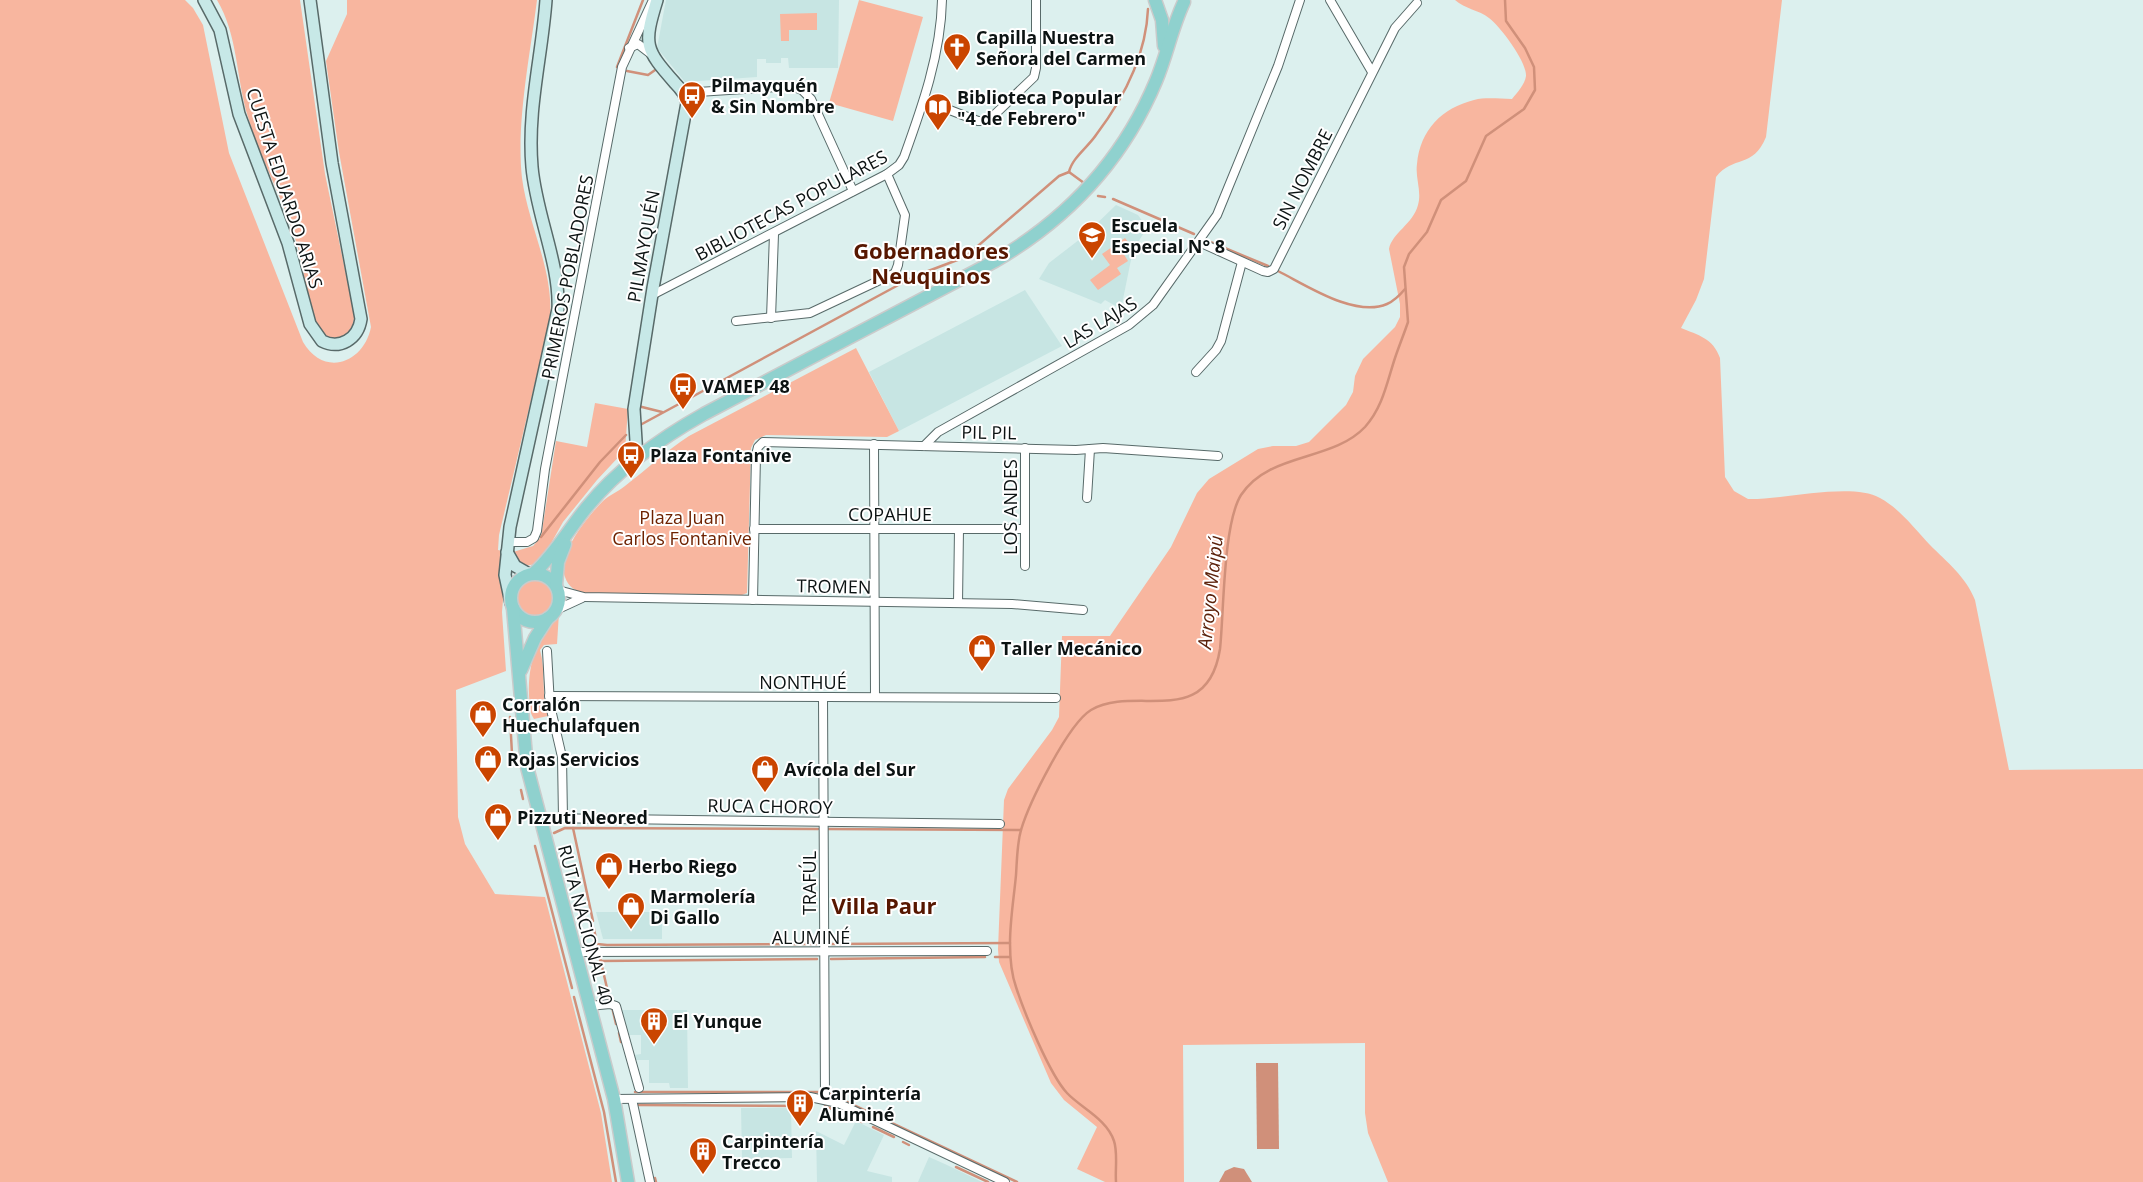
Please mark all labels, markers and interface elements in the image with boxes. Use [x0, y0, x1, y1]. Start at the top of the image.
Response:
place label: Capilla Nuestra Señora del Carmen [976, 25, 1146, 70]
church icon: Capilla Nuestra Señora del Carmen [942, 32, 972, 71]
place label: Pilmayquén & Sin Nombre [711, 73, 835, 118]
bus stop icon: Pilmayquén & Sin Nombre [677, 80, 707, 119]
street label: CUESTA EDUARDO ARIAS [241, 85, 329, 291]
place label: Biblioteca Popular "4 de Febrero" [957, 85, 1122, 130]
library icon: Biblioteca Popular "4 de Febrero" [923, 92, 953, 131]
street label: SIN NOMBRE [1266, 125, 1338, 233]
street label: BIBLIOTECAS POPULARES [691, 144, 891, 266]
street label: PRIMEROS POBLADORES [535, 172, 599, 381]
street label: PILMAYQUÉN [621, 188, 665, 304]
place label: Escuela Especial N° 8 [1111, 213, 1225, 258]
school or university icon: Escuela Especial N° 8 [1077, 220, 1107, 259]
district label: Gobernadores Neuquinos [853, 235, 1009, 290]
street label: LAS LAJAS [1059, 290, 1142, 353]
bus stop icon: VAMEP 48 [668, 371, 698, 410]
place label: VAMEP 48 [702, 374, 790, 398]
street label: PIL PIL [961, 420, 1017, 444]
bus stop icon: Plaza Fontanive [616, 440, 646, 479]
place label: Plaza Fontanive [650, 443, 792, 467]
street label: LOS ANDES [998, 459, 1022, 555]
street label: COPAHUE [848, 502, 932, 526]
park label: Plaza Juan Carlos Fontanive [612, 505, 752, 550]
water label: Arroyo Maipú [1191, 534, 1229, 652]
street label: TROMEN [796, 573, 872, 599]
shop icon: Taller Mecánico [967, 633, 997, 672]
place label: Taller Mecánico [1001, 636, 1142, 660]
street label: NONTHUÉ [759, 670, 847, 694]
place label: Corralón Huechulafquen [502, 692, 640, 737]
shop icon: Corralón Huechulafquen [468, 699, 498, 738]
shop icon: Rojas Servicios [473, 744, 503, 783]
place label: Rojas Servicios [507, 747, 639, 771]
shop icon: Avícola del Sur [750, 754, 780, 793]
place label: Avícola del Sur [784, 757, 916, 781]
street label: RUCA CHOROY [707, 793, 834, 819]
shop icon: Pizzuti Neored [483, 802, 513, 841]
place label: Pizzuti Neored [517, 805, 648, 829]
street label: RUTA NACIONAL 40 [553, 842, 619, 1008]
shop icon: Herbo Riego [594, 851, 624, 890]
street label: TRAFÚL [797, 851, 821, 915]
place label: Herbo Riego [628, 854, 737, 878]
place label: Marmolería Di Gallo [650, 884, 756, 929]
district label: Villa Paur [832, 890, 937, 920]
shop icon: Marmolería Di Gallo [616, 891, 646, 930]
street label: ALUMINÉ [772, 925, 850, 949]
building icon: El Yunque [639, 1006, 669, 1045]
place label: El Yunque [673, 1009, 762, 1033]
place label: Carpintería Aluminé [819, 1081, 921, 1126]
building icon: Carpintería Aluminé [785, 1088, 815, 1127]
place label: Carpintería Trecco [722, 1129, 824, 1174]
building icon: Carpintería Trecco [688, 1136, 718, 1175]

